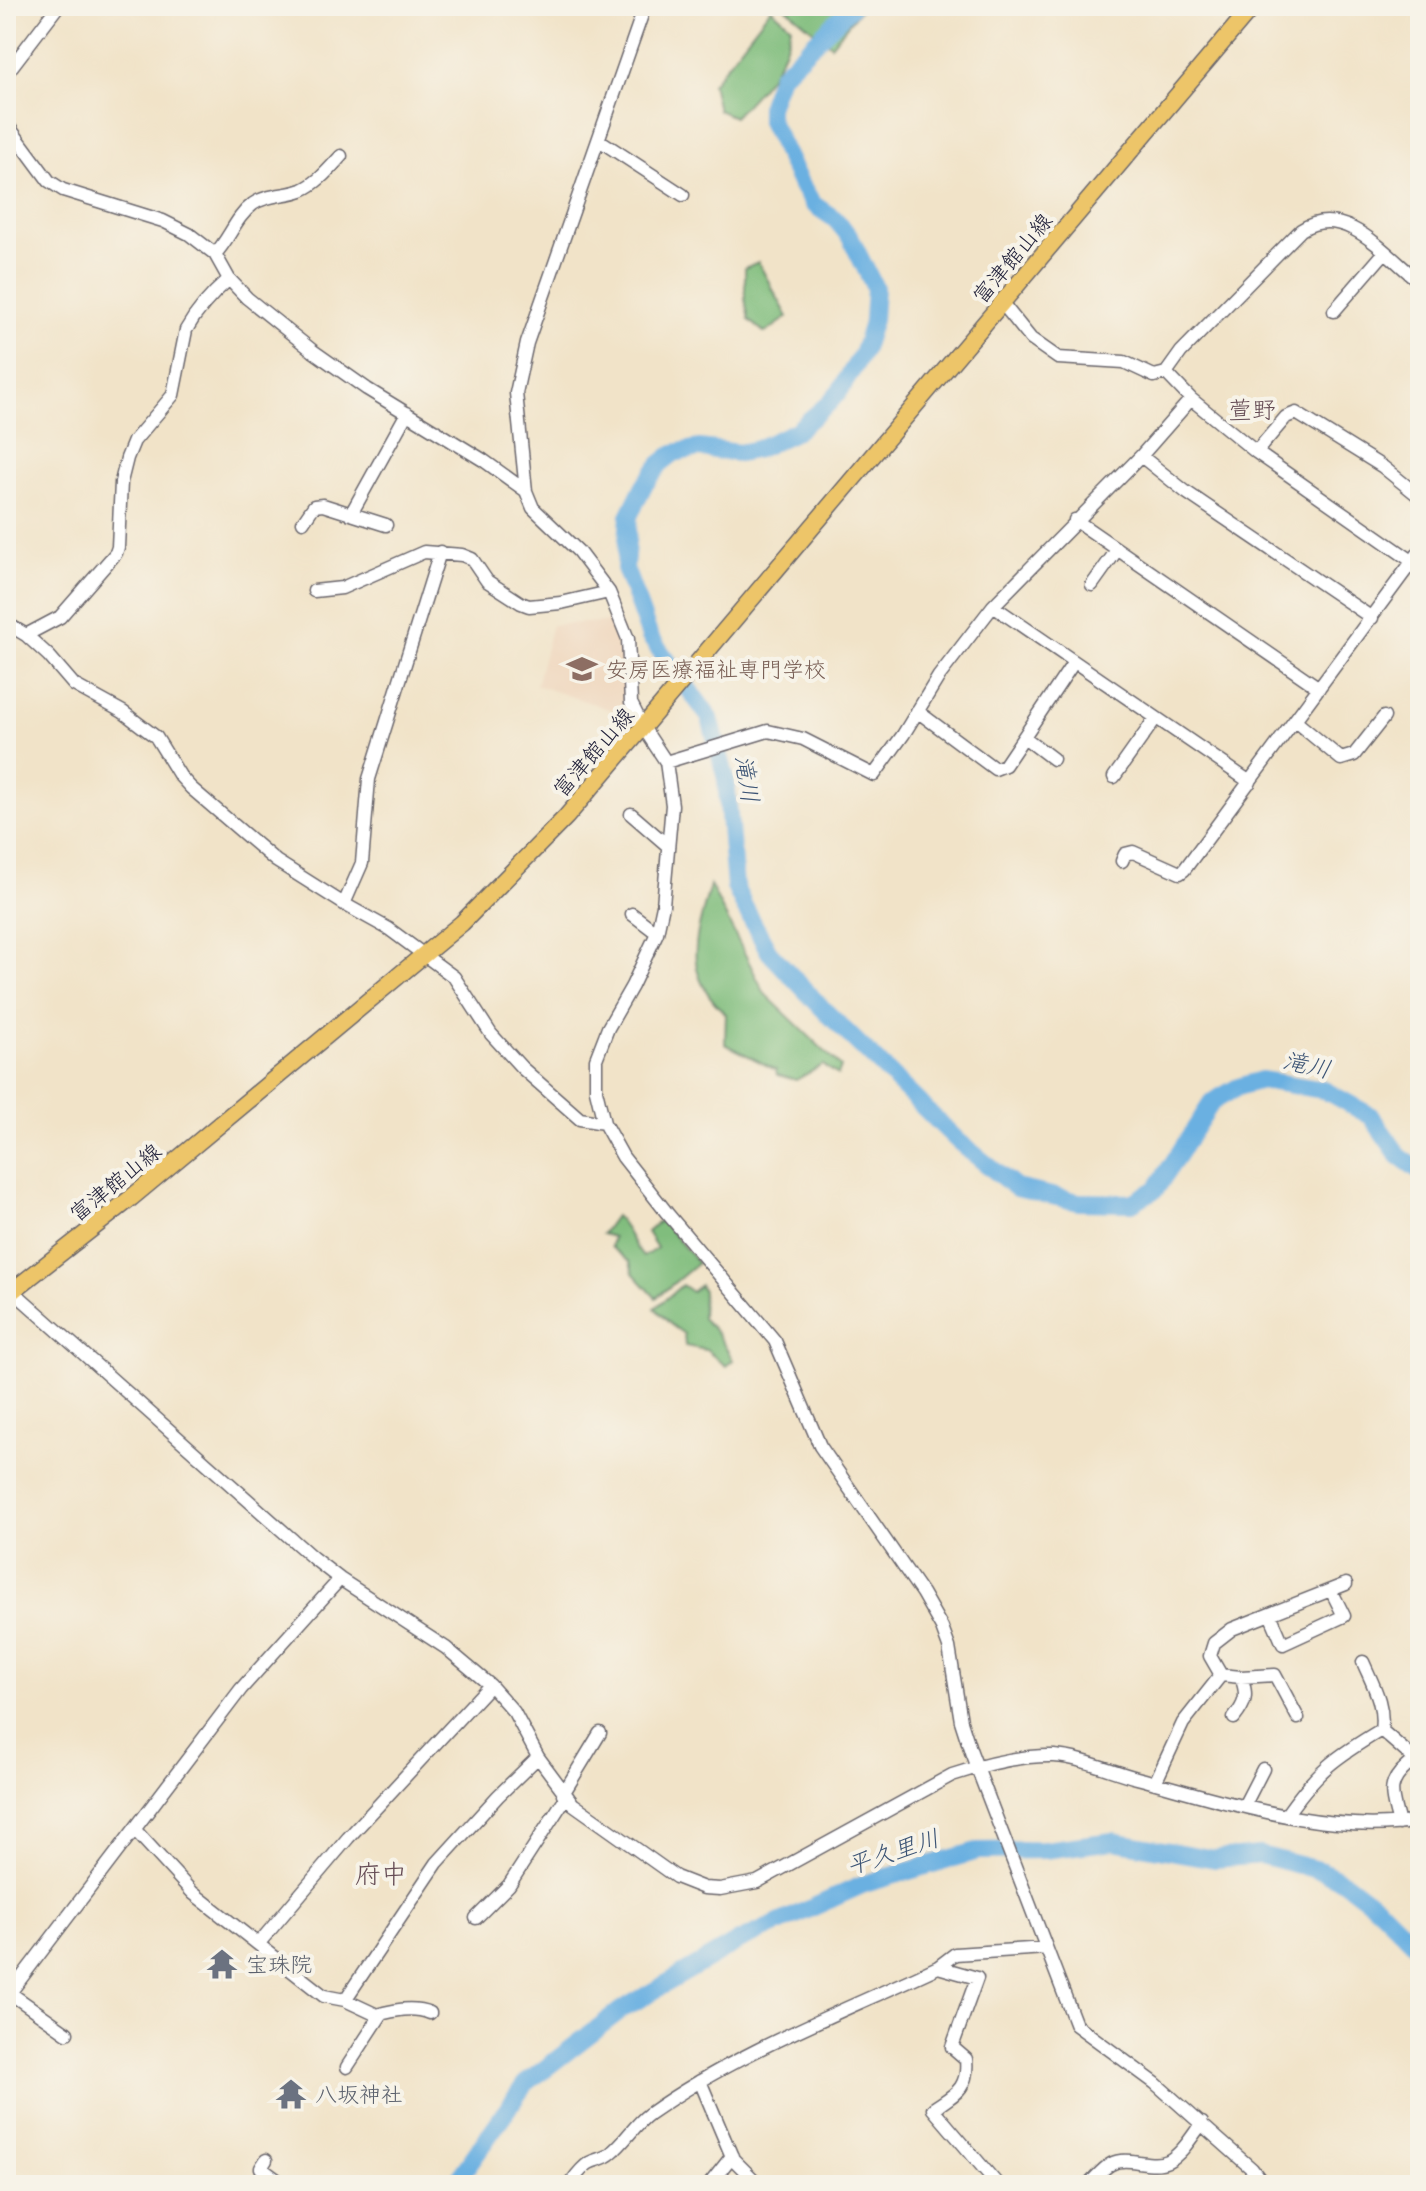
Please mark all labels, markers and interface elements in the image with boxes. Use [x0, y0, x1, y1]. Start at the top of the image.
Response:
street label: 富津館山線 [965, 206, 1063, 313]
district label: 萱野 [1228, 392, 1276, 431]
school or university icon: 安房医療福祉専門学校 [565, 652, 599, 686]
place label: 安房医療福祉専門学校 [606, 654, 826, 689]
street label: 富津館山線 [546, 701, 644, 807]
water label: 滝川 [723, 752, 769, 806]
water label: 滝川 [1279, 1042, 1334, 1091]
street label: 富津館山線 [63, 1136, 170, 1232]
water label: 平久里川 [842, 1820, 945, 1887]
district label: 府中 [355, 1855, 407, 1897]
temple icon: 宝珠院 [205, 1947, 239, 1981]
place label: 宝珠院 [246, 1949, 312, 1984]
temple icon: 八坂神社 [274, 2077, 308, 2111]
place label: 八坂神社 [315, 2079, 403, 2114]

